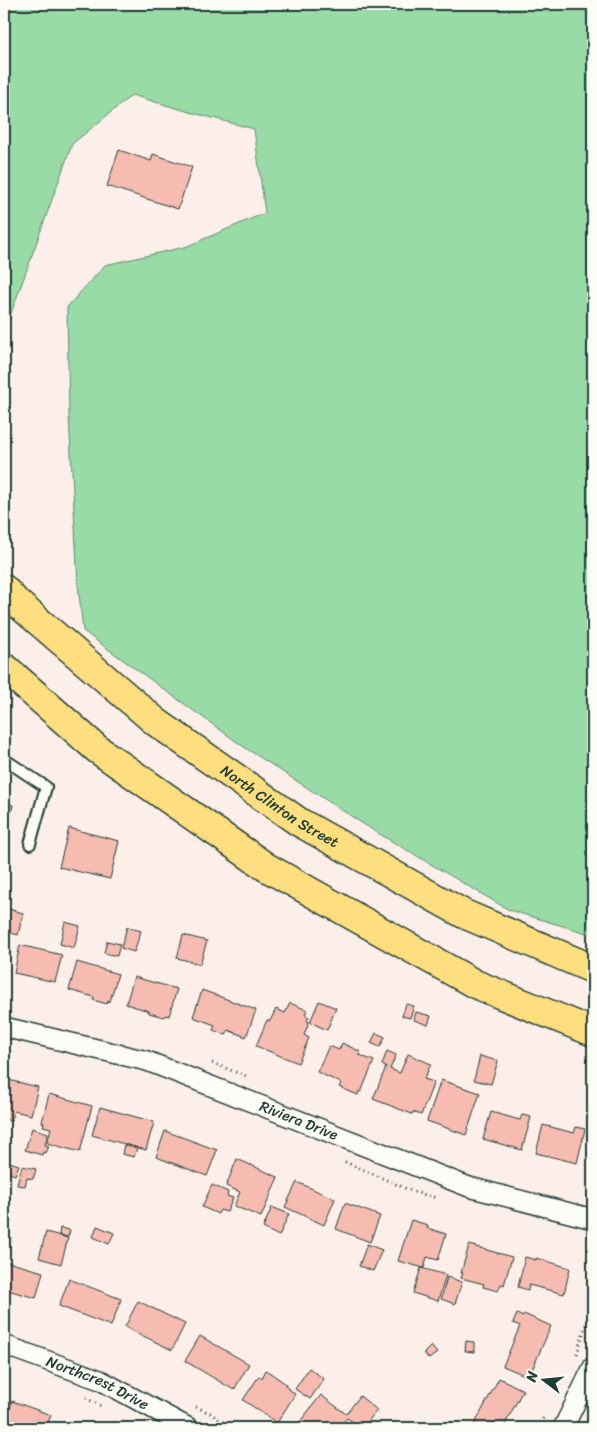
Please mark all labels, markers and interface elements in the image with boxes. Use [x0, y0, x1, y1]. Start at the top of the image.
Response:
street label: North Clinton Street [215, 758, 344, 855]
street label: Riviera Drive [256, 1093, 342, 1148]
street label: Northcrest Drive [42, 1348, 154, 1417]
north arrow [520, 1354, 570, 1404]
text: N [518, 1368, 545, 1386]

